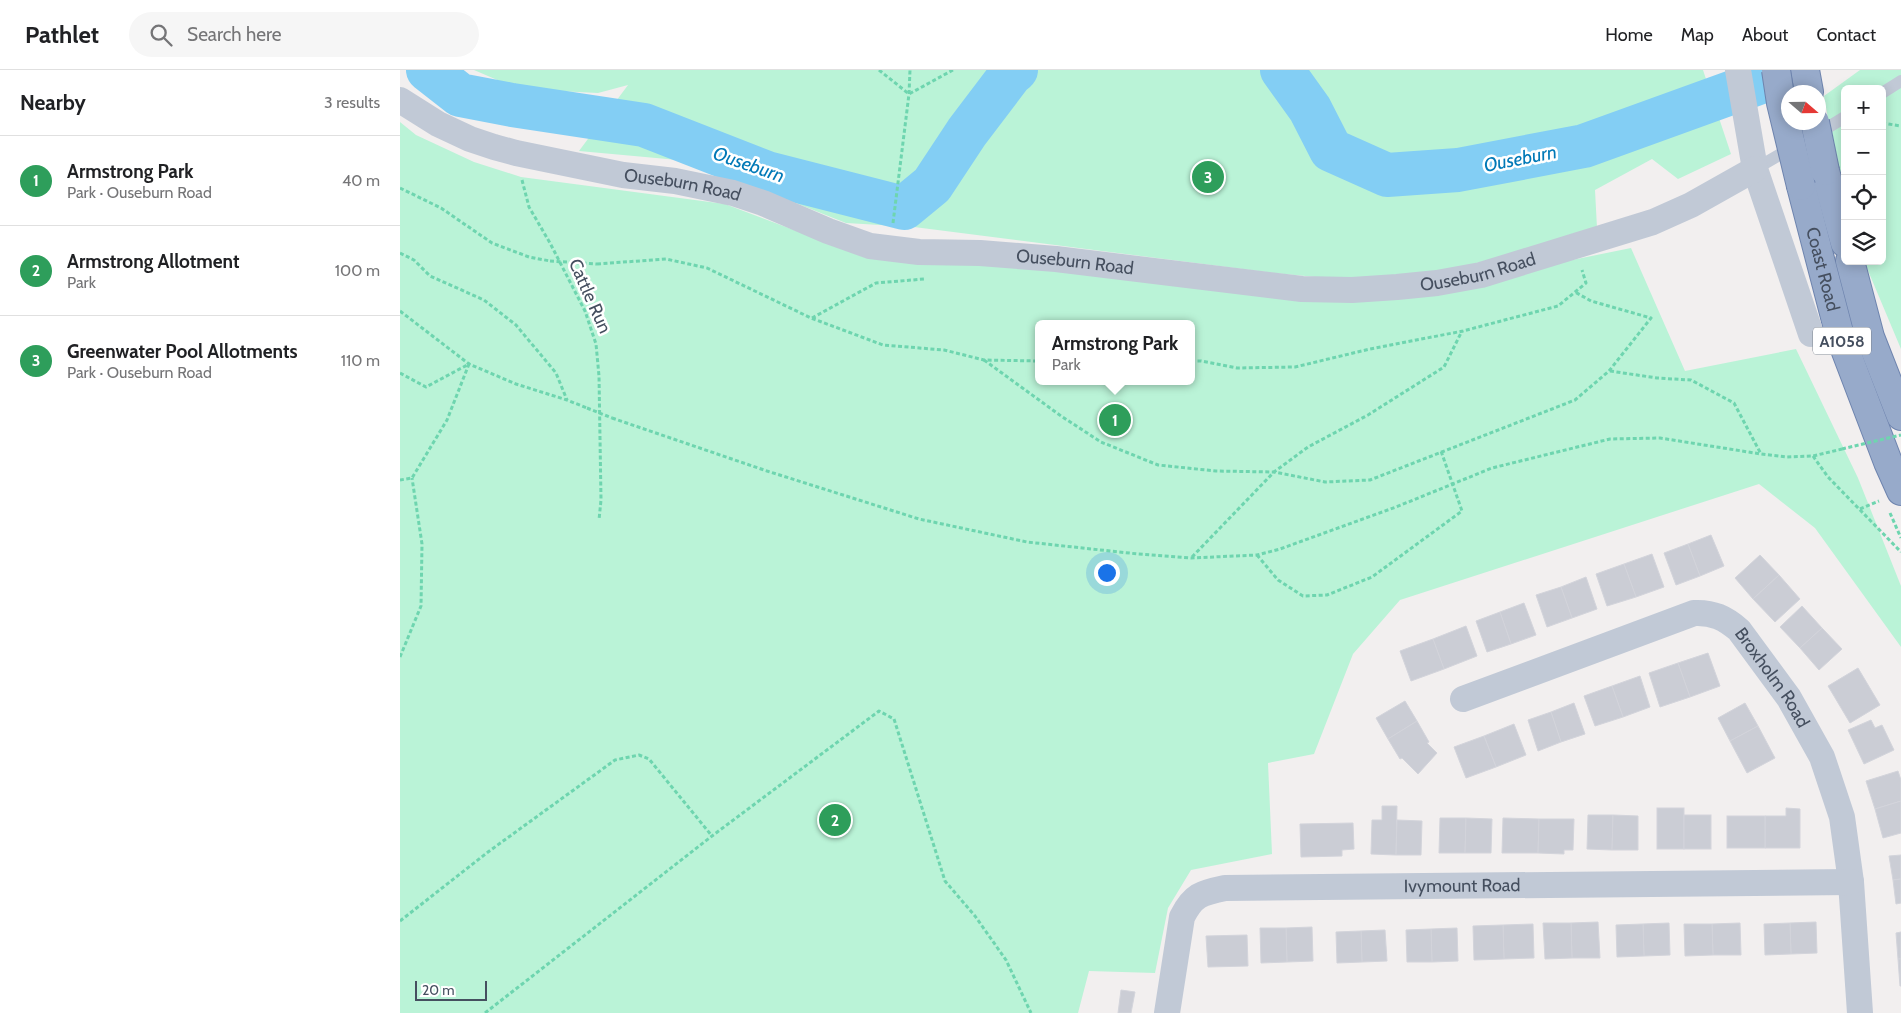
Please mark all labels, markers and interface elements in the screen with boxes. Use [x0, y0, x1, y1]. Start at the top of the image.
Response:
search box [129, 12, 479, 57]
text: Pathlet [25, 20, 99, 49]
icon: search [147, 21, 175, 49]
text: Search here [187, 23, 281, 46]
text: Home [1605, 24, 1653, 46]
text: Map [1681, 24, 1714, 46]
text: About [1742, 24, 1788, 46]
text: Contact [1816, 24, 1876, 46]
north arrow [1781, 85, 1826, 130]
map controls [1841, 85, 1886, 265]
button: + [1841, 85, 1886, 130]
text: Nearby [20, 90, 86, 115]
text: 3 results [324, 93, 380, 112]
button: − [1841, 130, 1886, 175]
water label: Ouseburn [1482, 140, 1558, 177]
water label: Ouseburn [710, 142, 787, 187]
pin: 3 [1192, 158, 1224, 196]
text: Armstrong Park [67, 160, 193, 183]
street label: Ouseburn Road [623, 164, 744, 206]
text: 1 [33, 171, 39, 190]
text: 40 m [342, 171, 380, 190]
button: locate [1841, 175, 1886, 220]
text: Park · Ouseburn Road [67, 183, 212, 202]
button: layers [1841, 220, 1886, 265]
street label: Coast Road [1801, 225, 1844, 314]
street label: Ouseburn Road [1015, 245, 1135, 279]
street label: Ouseburn Road [1419, 248, 1538, 296]
text: Armstrong Allotment [67, 250, 240, 273]
street label: Cattle Run [564, 255, 616, 337]
text: 2 [32, 261, 40, 280]
text: 100 m [335, 261, 380, 280]
text: Park [67, 273, 96, 292]
popup [1035, 320, 1195, 385]
road number: A1058 [1813, 328, 1871, 354]
text: Armstrong Park [1052, 332, 1178, 355]
text: Greenwater Pool Allotments [67, 340, 297, 363]
text: 3 [32, 351, 40, 370]
text: 110 m [341, 351, 380, 370]
text: Park [1052, 355, 1081, 374]
text: Park · Ouseburn Road [67, 363, 212, 382]
pin: 1 [1099, 401, 1131, 439]
your location [1094, 560, 1120, 586]
street label: Broxholm Road [1730, 623, 1814, 731]
pin: 2 [819, 801, 851, 839]
street label: Ivymount Road [1404, 874, 1521, 897]
scale bar [415, 978, 488, 1001]
text: 20 m [422, 981, 455, 999]

